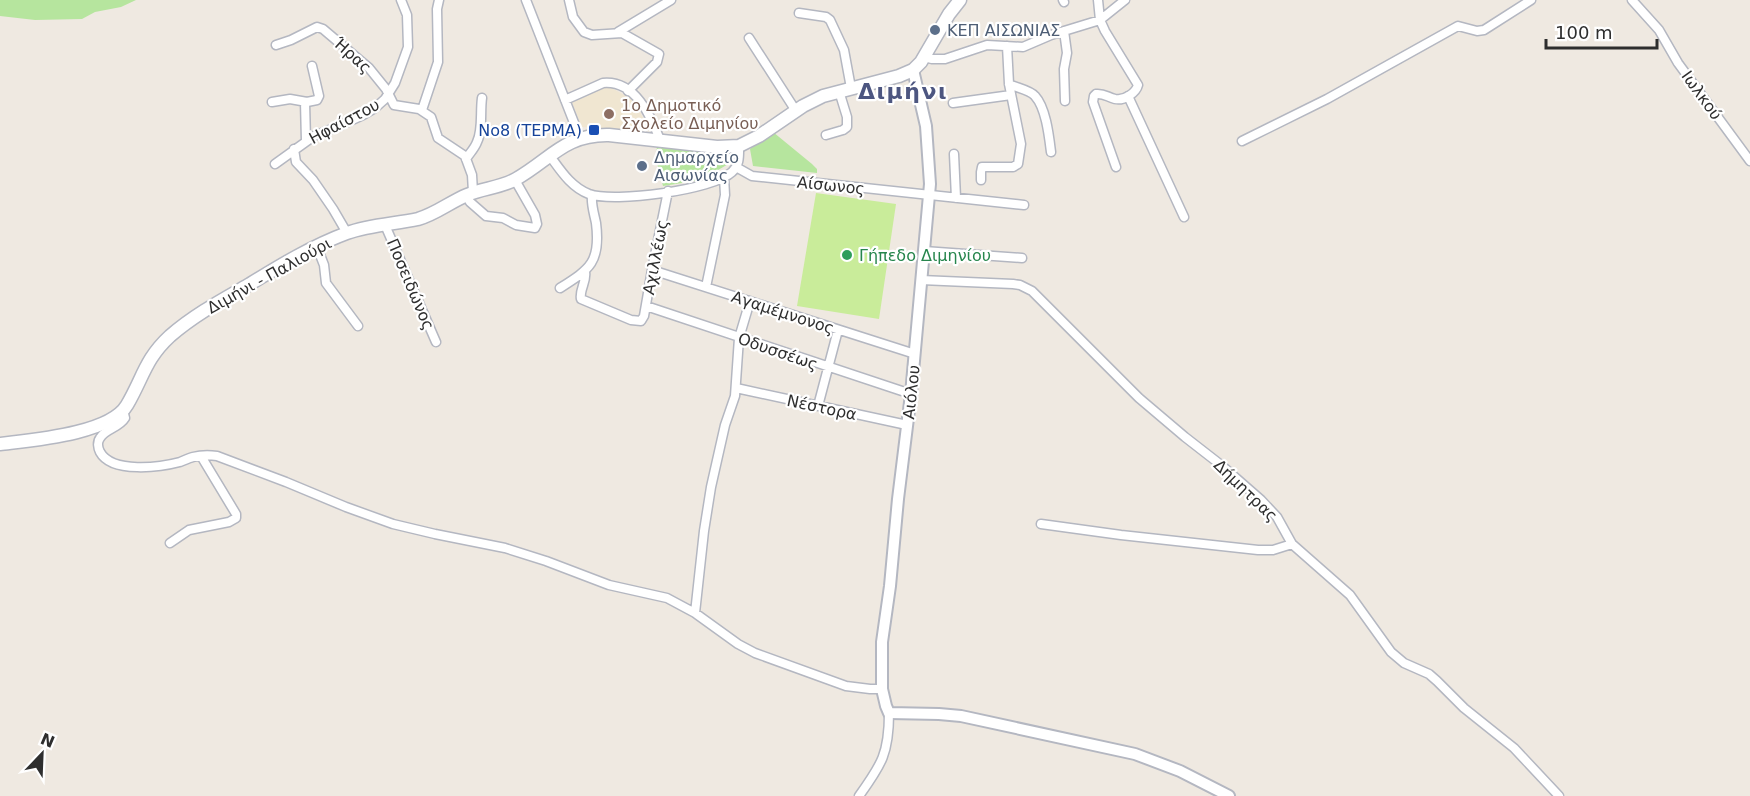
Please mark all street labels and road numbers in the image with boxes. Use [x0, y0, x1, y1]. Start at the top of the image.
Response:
street label: Ήρας [329, 33, 375, 77]
street label: Ιωλκού [1677, 67, 1726, 124]
street label: Ηφαίστου [306, 95, 383, 148]
street label: Αίσωνος [796, 172, 866, 199]
street label: Αχιλλέως [639, 218, 672, 296]
street label: Διμήνι - Παλιούρι [204, 233, 335, 317]
street label: Ποσειδώνος [383, 236, 438, 333]
street label: Αγαμέμνονος [729, 287, 837, 338]
street label: Οδυσσέως [735, 329, 820, 374]
street label: Αιόλου [899, 364, 924, 420]
street label: Νέστορα [785, 391, 859, 424]
street label: Δήμητρας [1210, 455, 1281, 525]

